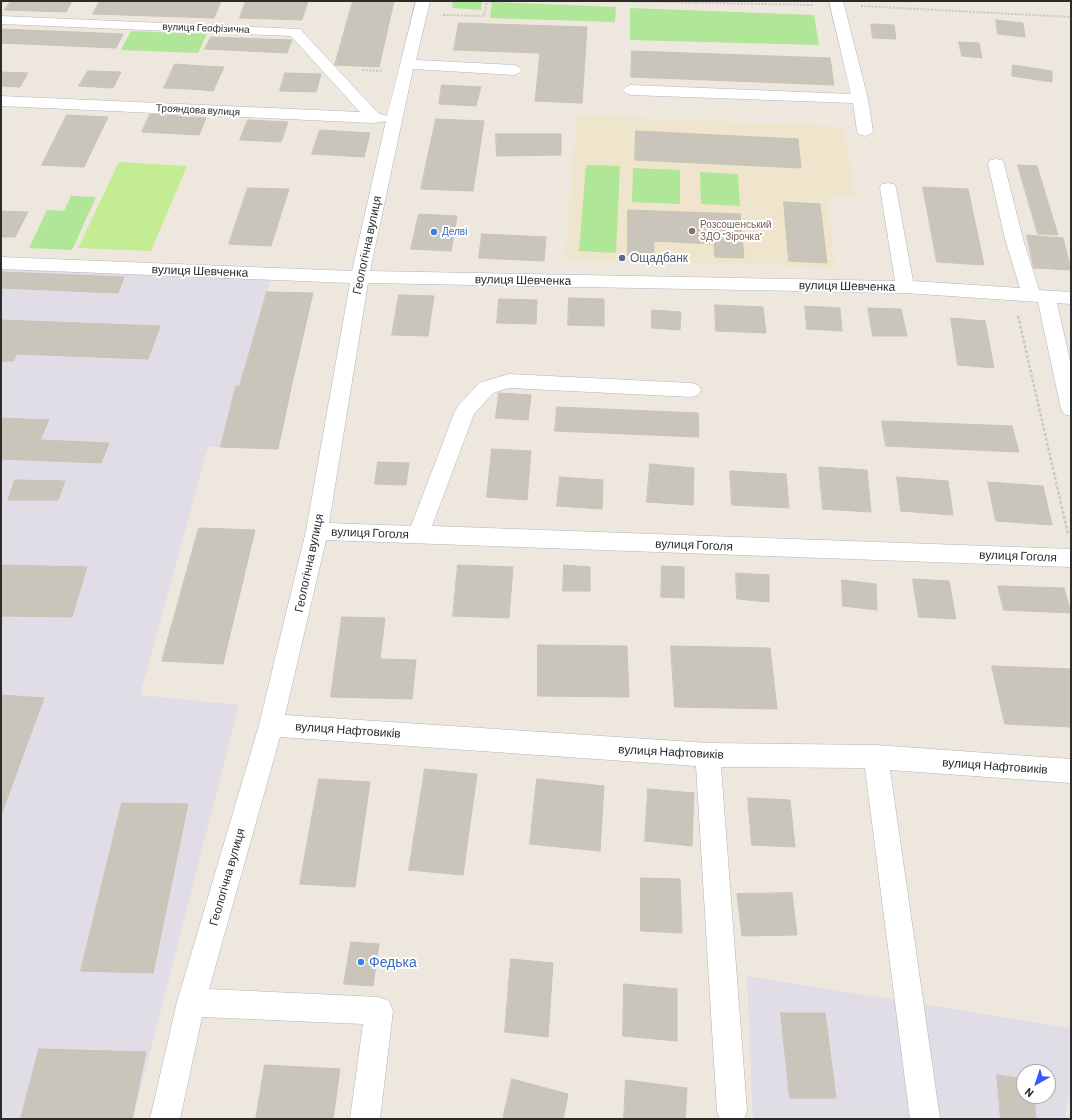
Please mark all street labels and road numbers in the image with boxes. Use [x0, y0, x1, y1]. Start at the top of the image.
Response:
street label: вулиця Геофізична [162, 20, 250, 36]
street label: Трояндова вулиця [156, 102, 240, 118]
street label: Геологічна вулиця [350, 194, 384, 296]
street label: вулиця Шевченка [151, 262, 249, 280]
street label: вулиця Шевченка [475, 272, 571, 288]
street label: вулиця Шевченка [799, 278, 895, 294]
street label: Геологічна вулиця [292, 512, 326, 614]
street label: вулиця Гоголя [331, 524, 409, 542]
street label: вулиця Гоголя [655, 536, 733, 554]
street label: вулиця Гоголя [979, 547, 1057, 565]
street label: вулиця Нафтовиків [295, 719, 401, 741]
street label: вулиця Нафтовиків [618, 742, 724, 762]
street label: вулиця Нафтовиків [942, 755, 1048, 777]
street label: Геологічна вулиця [206, 827, 248, 927]

